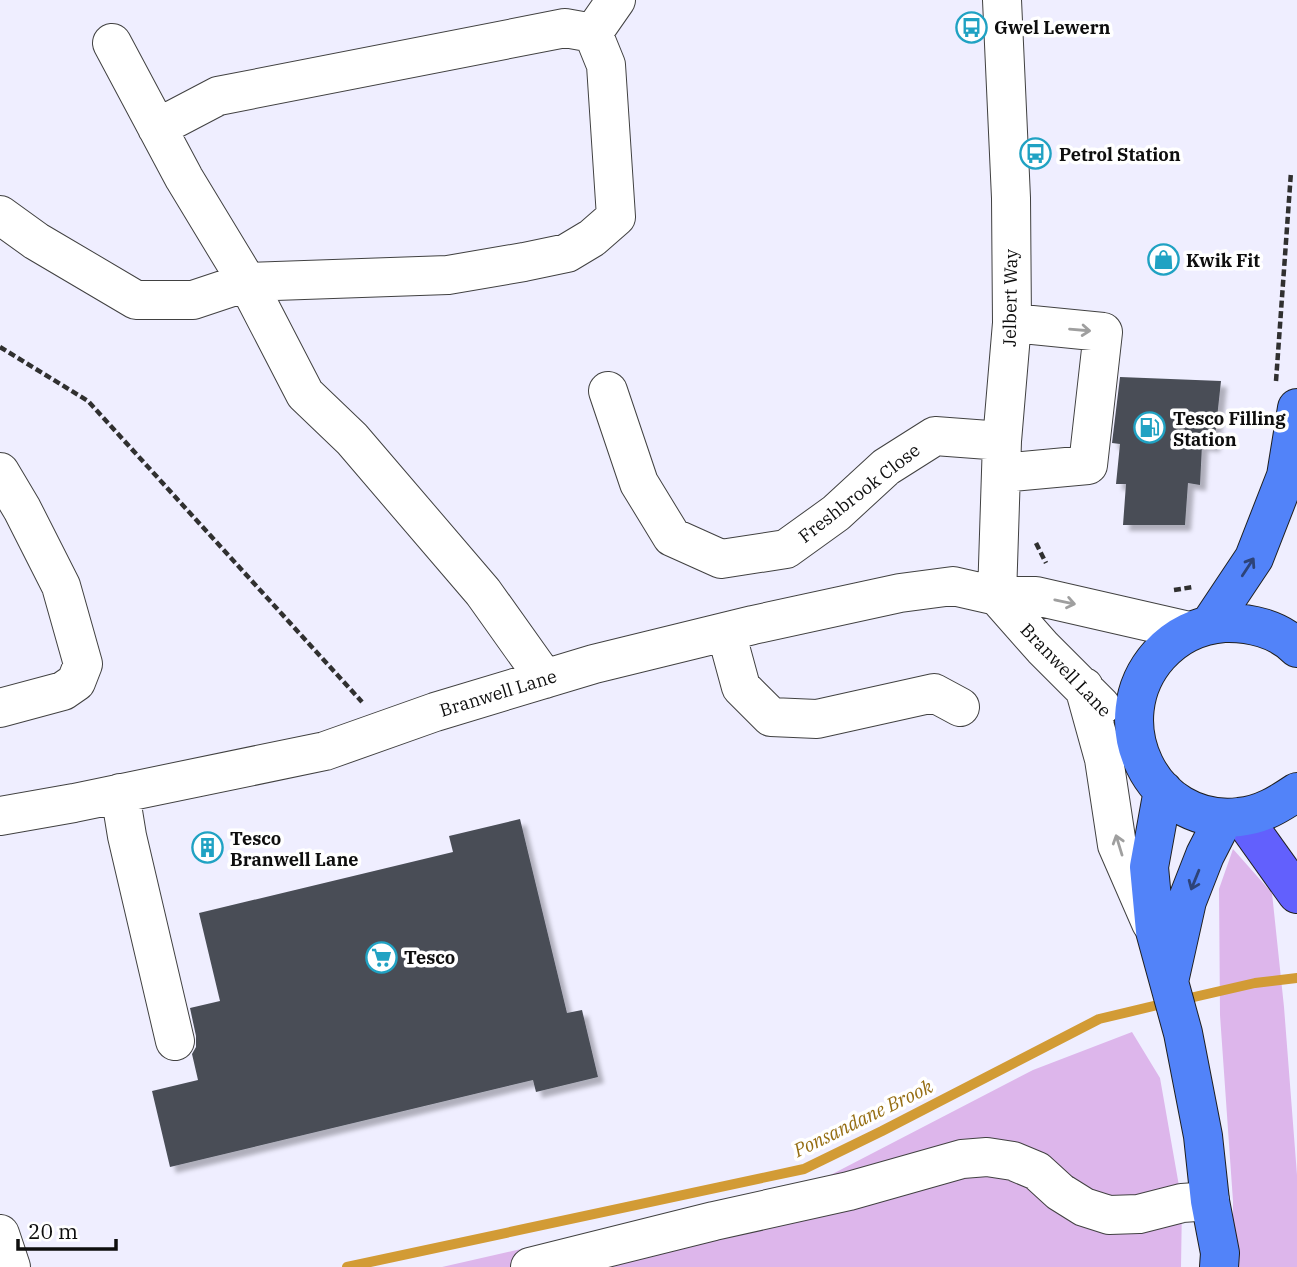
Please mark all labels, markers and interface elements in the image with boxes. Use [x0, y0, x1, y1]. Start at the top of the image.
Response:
bus stop icon: Gwel Lewern [954, 10, 988, 44]
place label: Gwel Lewern [994, 16, 1111, 39]
bus stop icon: Petrol Station [1019, 137, 1053, 171]
place label: Petrol Station [1059, 143, 1181, 166]
shop icon: Kwik Fit [1146, 243, 1180, 277]
street label: Jelbert Way [998, 248, 1022, 347]
place label: Kwik Fit [1186, 249, 1260, 272]
one-way arrow [1068, 324, 1091, 337]
place label: Tesco Filling Station [1173, 407, 1286, 451]
fuel station icon: Tesco Filling Station [1133, 411, 1167, 445]
street label: Freshbrook Close [794, 438, 924, 548]
one-way arrow [1241, 558, 1255, 577]
one-way arrow [1053, 596, 1076, 609]
street label: Branwell Lane [1016, 618, 1116, 722]
street label: Branwell Lane [437, 664, 559, 722]
place label: Tesco Branwell Lane [230, 827, 359, 871]
building icon: Tesco Branwell Lane [190, 831, 224, 865]
one-way arrow [1111, 835, 1124, 857]
one-way arrow [1188, 868, 1201, 890]
supermarket icon: Tesco [364, 940, 398, 974]
place label: Tesco [404, 946, 455, 969]
water label: Ponsandane Brook [789, 1074, 937, 1163]
scale bar [18, 1208, 116, 1252]
text: 20 m [28, 1217, 78, 1245]

